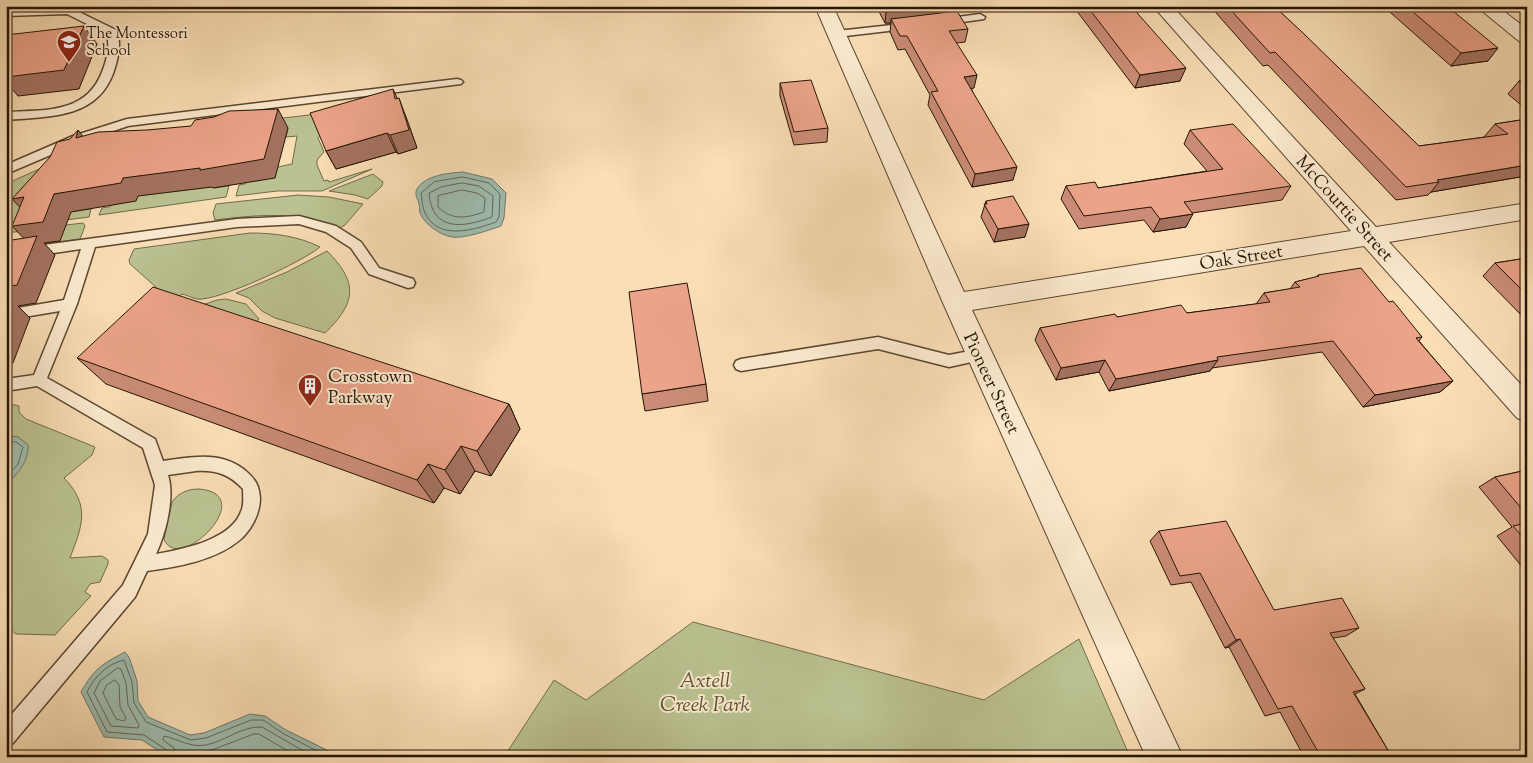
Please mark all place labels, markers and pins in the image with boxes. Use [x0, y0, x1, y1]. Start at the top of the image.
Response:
place label: The Montessori School [86, 24, 188, 62]
school or university icon: The Montessori School [56, 29, 82, 63]
place label: Crosstown Parkway [328, 365, 413, 412]
building icon: Crosstown Parkway [297, 373, 323, 407]

